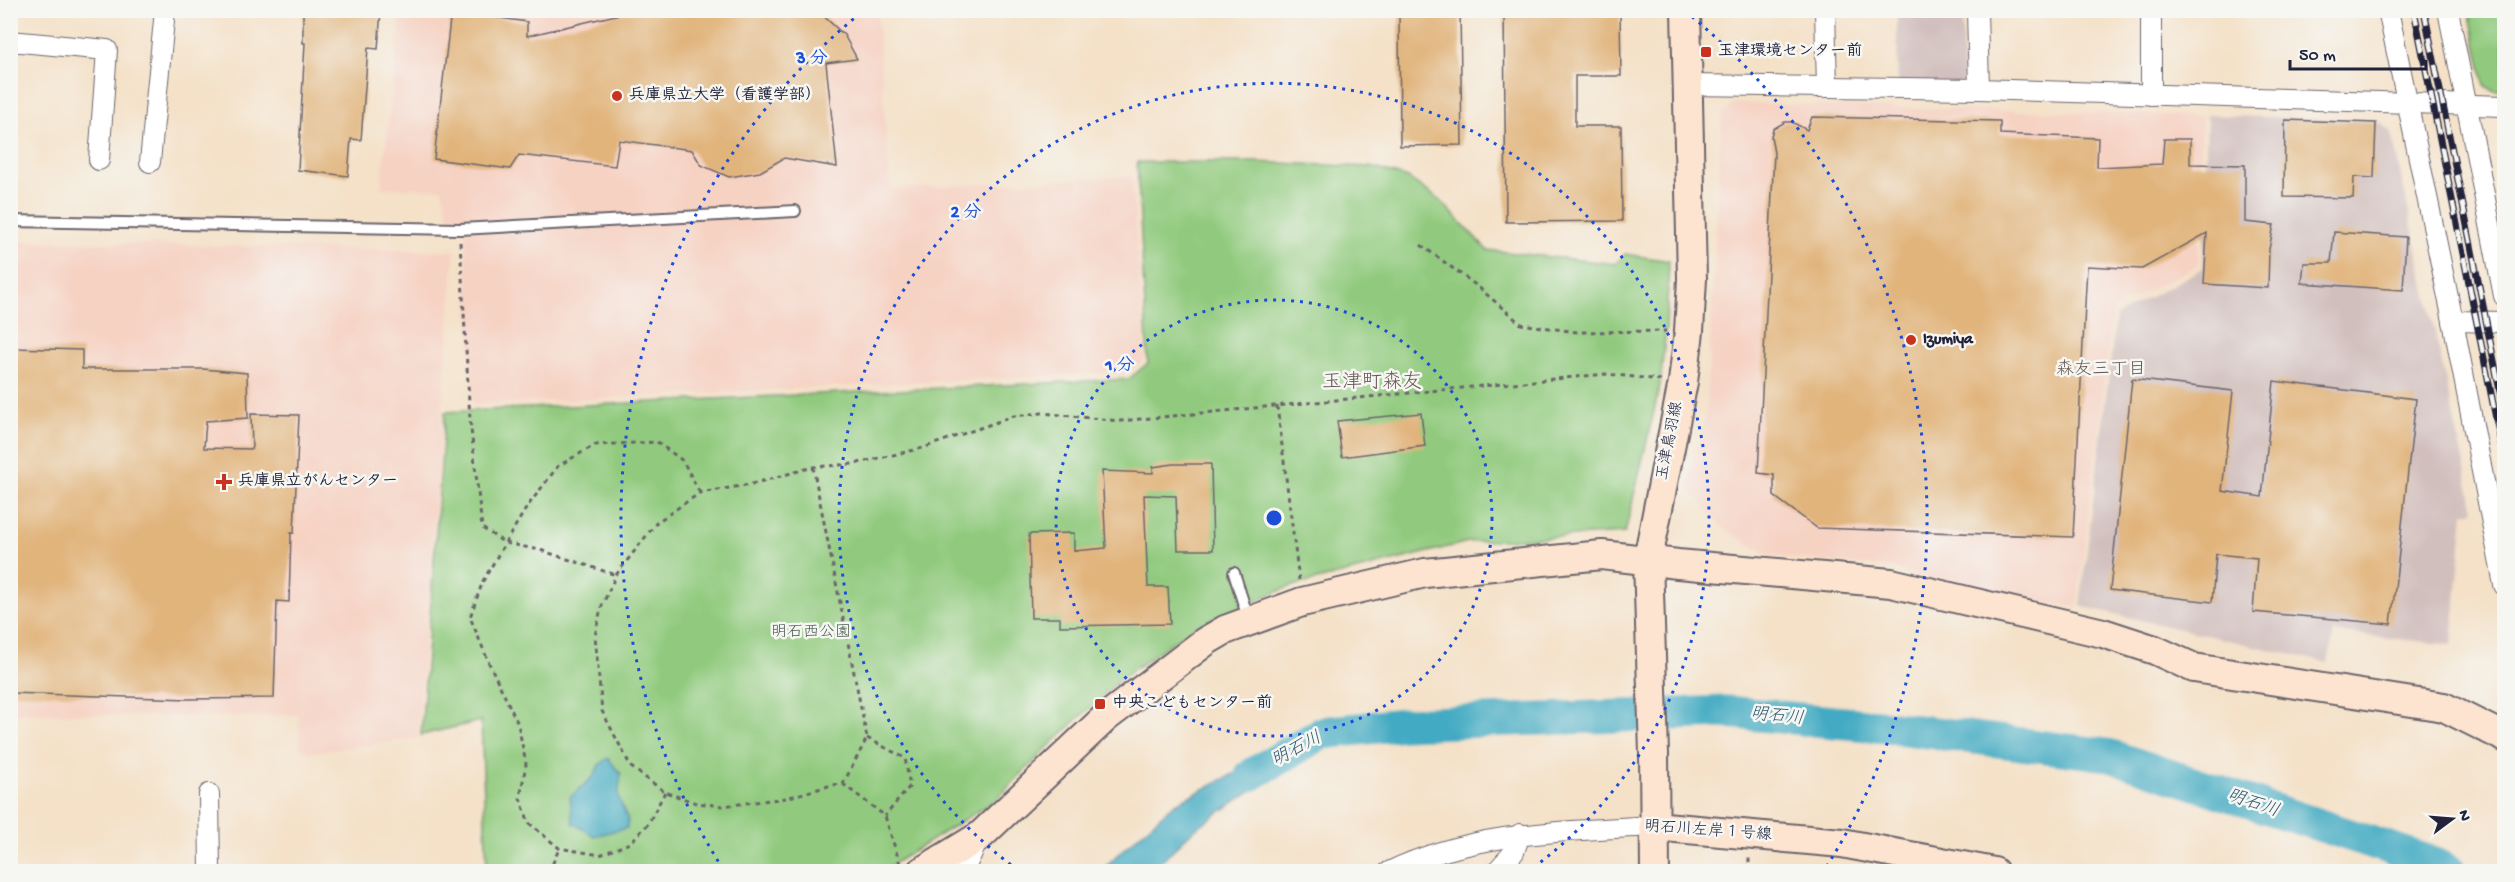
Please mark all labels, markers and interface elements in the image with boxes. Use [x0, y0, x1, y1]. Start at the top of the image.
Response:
scale bar [2290, 33, 2426, 71]
place label: 玉津環境センター前 [1718, 41, 1862, 62]
marker: 玉津環境センター前 [1699, 45, 1713, 59]
text: 50 m [2299, 46, 2336, 67]
text: 3 分 [795, 48, 828, 70]
place label: 兵庫県立大学（看護学部） [629, 85, 821, 106]
marker: 兵庫県立大学（看護学部） [610, 89, 624, 103]
text: 2 分 [950, 202, 982, 224]
place label: Izumiya [1923, 331, 1974, 350]
marker: Izumiya [1904, 333, 1918, 347]
text: 1 分 [1104, 355, 1135, 377]
district label: 森友三丁目 [2056, 359, 2146, 381]
district label: 玉津町森友 [1322, 370, 1422, 395]
street label: 玉津鳥羽線 [1652, 400, 1688, 482]
place label: 兵庫県立がんセンター [238, 471, 398, 492]
marker: 兵庫県立がんセンター [215, 473, 233, 491]
centre of rings [1264, 508, 1284, 528]
park label: 明石西公園 [771, 624, 851, 643]
place label: 中央こどもセンター前 [1112, 693, 1272, 714]
marker: 中央こどもセンター前 [1093, 697, 1107, 711]
water label: 明石川 [1749, 704, 1805, 730]
water label: 明石川 [1268, 728, 1326, 772]
water label: 明石川 [2224, 785, 2282, 823]
north arrow [2422, 789, 2482, 849]
text: N [2452, 808, 2474, 824]
street label: 明石川左岸１号線 [1643, 816, 1773, 846]

